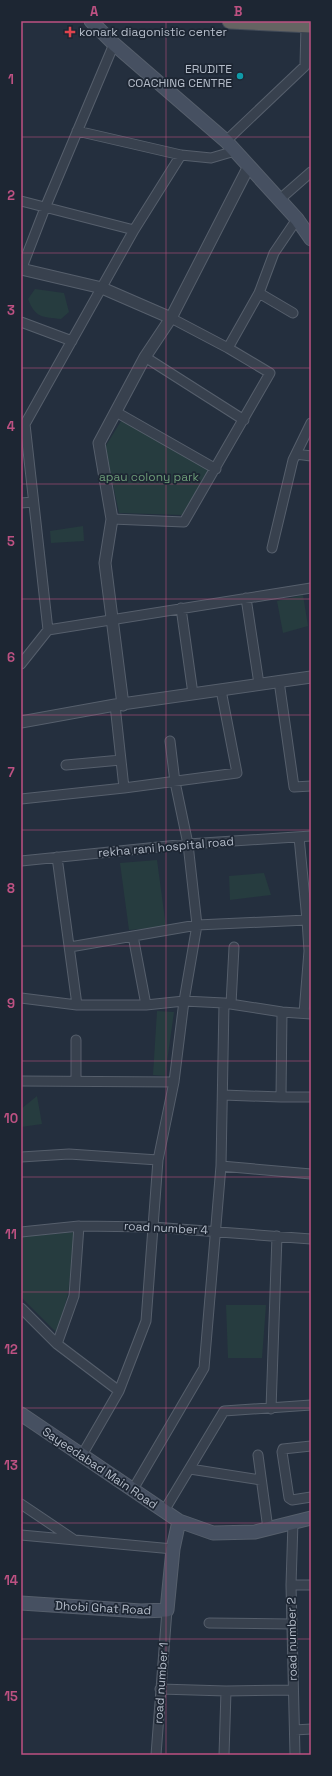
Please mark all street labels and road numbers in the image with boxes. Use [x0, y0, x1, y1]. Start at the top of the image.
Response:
street label: rekha rani hospital road [97, 833, 235, 861]
street label: road number 4 [124, 1218, 209, 1238]
street label: Sayeedabad Main Road [39, 1423, 161, 1513]
street label: Dhobi Ghat Road [54, 1597, 152, 1619]
street label: road number 2 [283, 1597, 301, 1681]
street label: road number 1 [150, 1642, 172, 1724]

